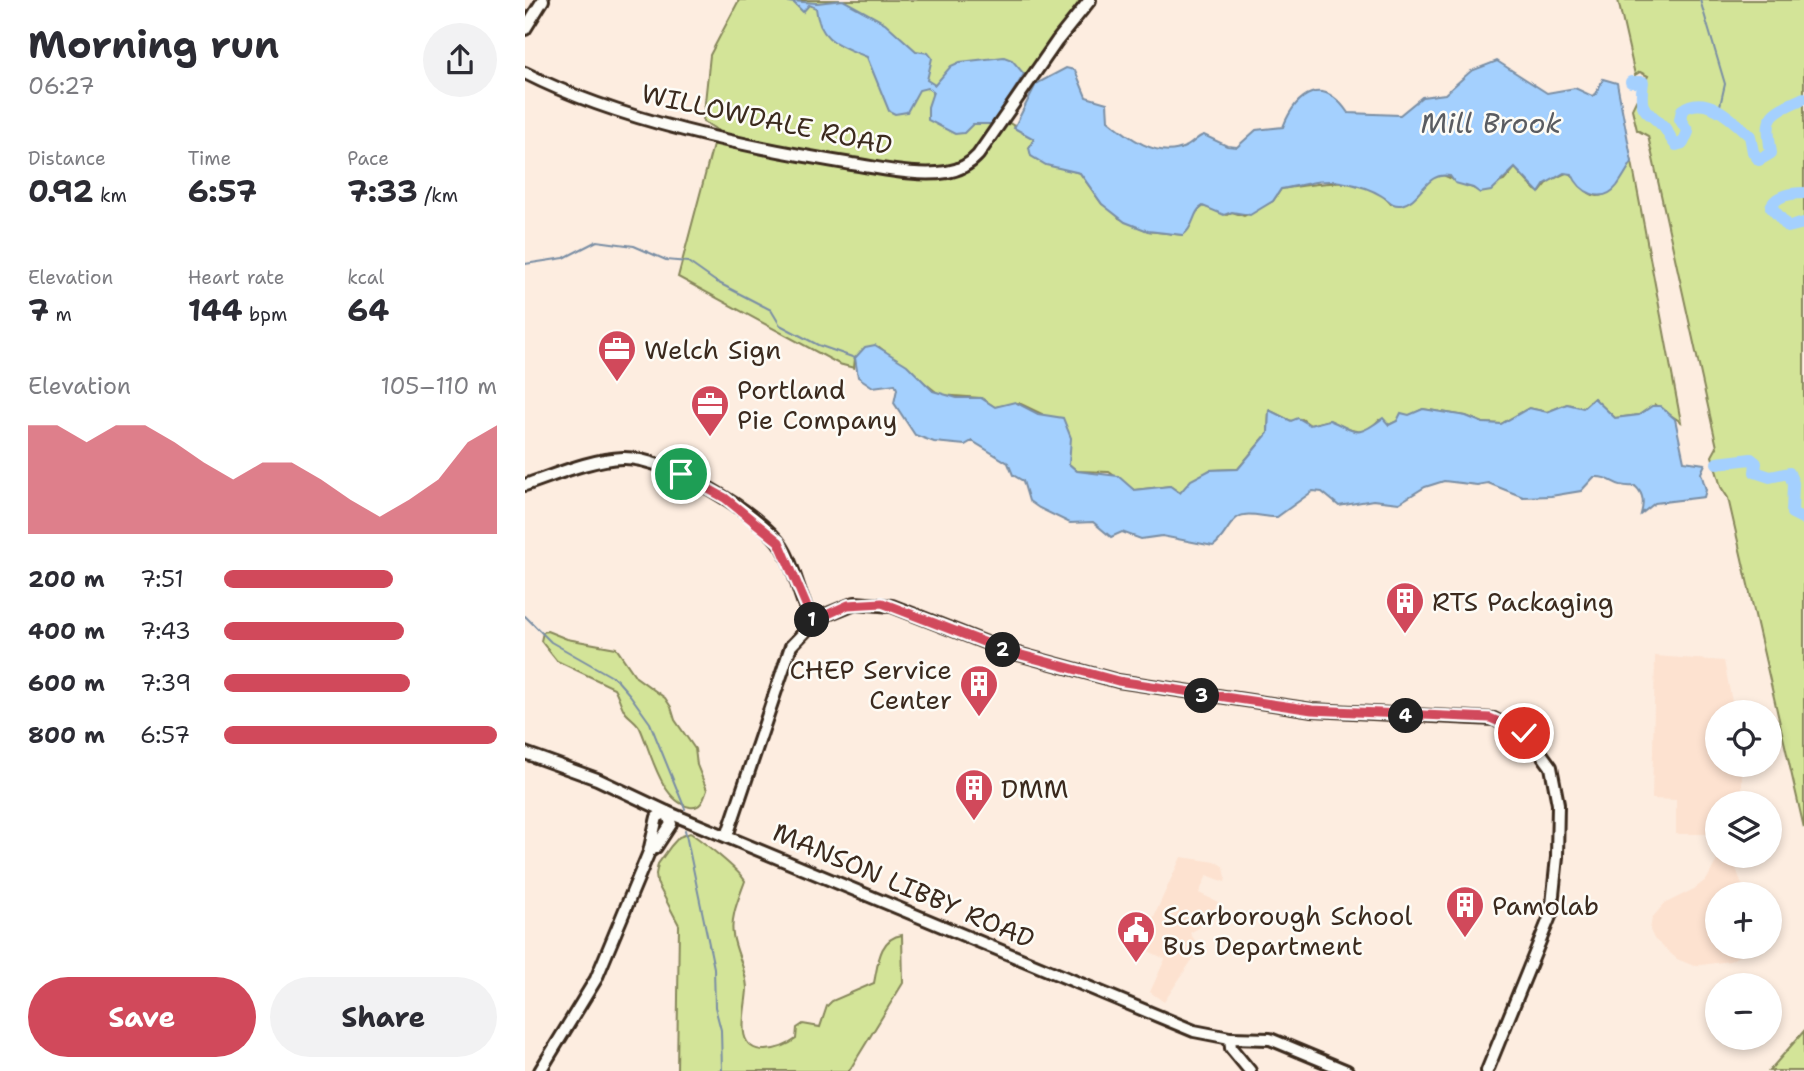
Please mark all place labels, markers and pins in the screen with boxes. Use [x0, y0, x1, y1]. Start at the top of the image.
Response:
office icon: Welch Sign [596, 328, 638, 383]
place label: Welch Sign [644, 332, 781, 367]
place label: Portland Pie Company [737, 372, 897, 437]
office icon: Portland Pie Company [689, 383, 731, 438]
pin [651, 444, 711, 504]
building icon: RTS Packaging [1384, 580, 1426, 635]
place label: RTS Packaging [1432, 584, 1614, 619]
pin: 1 [795, 602, 829, 638]
pin: 2 [986, 632, 1021, 668]
place label: CHEP Service Center [789, 652, 952, 717]
building icon: CHEP Service Center [958, 663, 1000, 718]
pin: 3 [1185, 678, 1219, 714]
pin: 4 [1389, 698, 1423, 734]
pin [1494, 703, 1554, 763]
building icon: DMM [953, 767, 995, 822]
place label: DMM [1001, 771, 1069, 806]
building icon: Pamolab [1444, 884, 1486, 939]
place label: Pamolab [1492, 888, 1599, 923]
place label: Scarborough School Bus Department [1163, 898, 1412, 963]
public building icon: Scarborough School Bus Department [1115, 909, 1157, 964]

